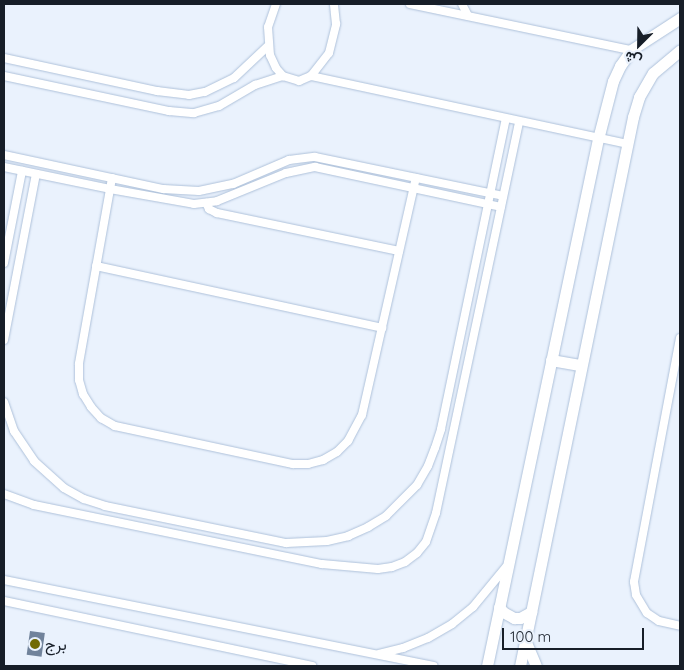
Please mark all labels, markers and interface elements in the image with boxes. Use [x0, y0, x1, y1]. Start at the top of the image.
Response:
north arrow [614, 20, 664, 70]
text: ش [622, 47, 644, 70]
scale bar [504, 618, 646, 650]
text: 100 m [510, 627, 551, 646]
place label: برج [45, 634, 67, 654]
marker: برج [29, 638, 41, 650]

